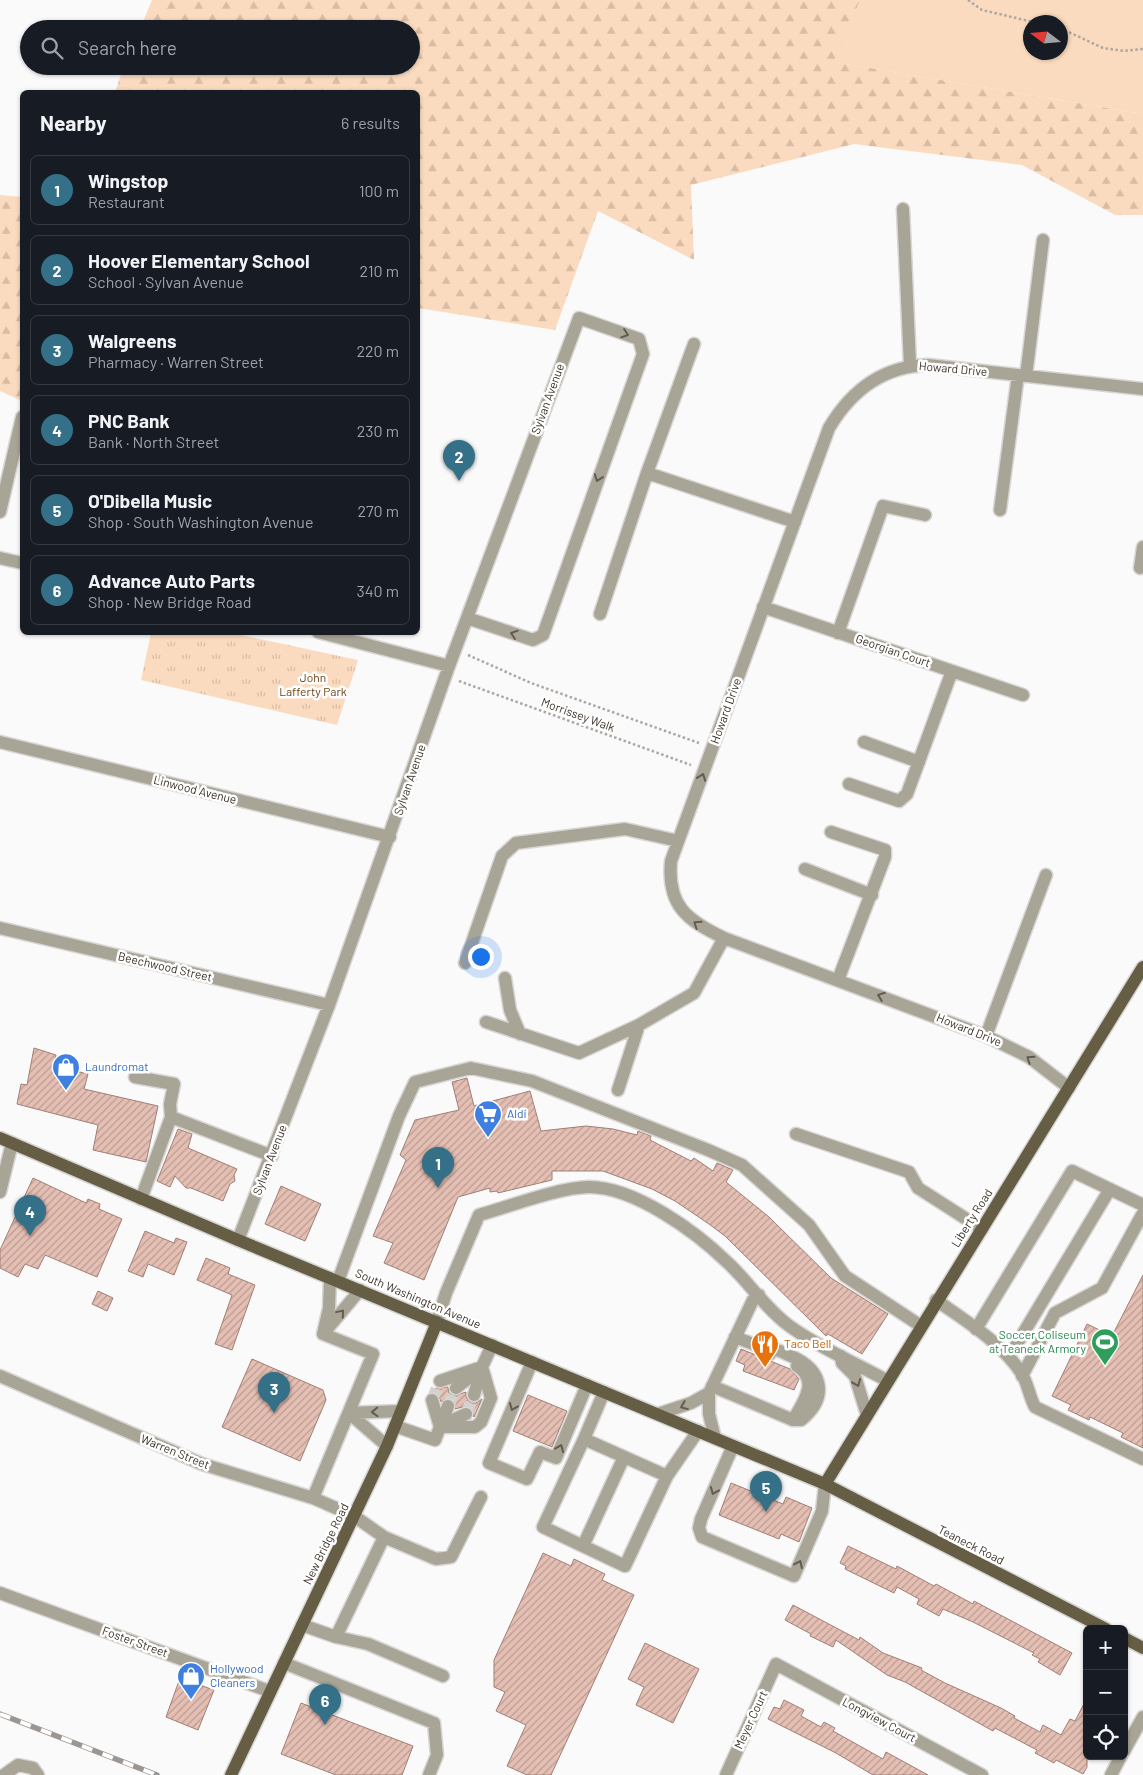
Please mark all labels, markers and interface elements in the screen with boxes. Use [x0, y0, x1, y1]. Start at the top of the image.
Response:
north arrow [1023, 15, 1068, 60]
search box [20, 20, 420, 75]
icon: search [38, 34, 66, 62]
text: Search here [78, 36, 177, 59]
text: Nearby [40, 110, 106, 135]
text: 6 results [341, 113, 400, 132]
text: Wingstop [88, 169, 168, 192]
text: 1 [54, 181, 60, 200]
text: 100 m [359, 181, 399, 200]
text: Restaurant [88, 192, 165, 211]
text: Hoover Elementary School [88, 249, 310, 272]
text: 2 [53, 261, 61, 280]
text: 210 m [360, 261, 399, 280]
text: School · Sylvan Avenue [88, 272, 244, 291]
one-way arrow [620, 328, 628, 338]
text: Walgreens [88, 329, 176, 352]
text: 3 [53, 341, 61, 360]
text: 220 m [356, 341, 399, 360]
text: Pharmacy · Warren Street [88, 352, 264, 371]
street label: Howard Drive [918, 358, 988, 378]
street label: Sylvan Avenue [528, 361, 566, 436]
text: PNC Bank [88, 409, 170, 432]
text: 4 [52, 421, 62, 440]
text: 230 m [357, 421, 399, 440]
text: Bank · North Street [88, 432, 219, 451]
pin: 2 [443, 440, 475, 481]
one-way arrow [594, 473, 604, 482]
text: O'Dibella Music [88, 489, 212, 512]
text: 5 [53, 501, 61, 520]
text: 270 m [357, 501, 399, 520]
text: Shop · South Washington Avenue [88, 512, 313, 531]
text: Advance Auto Parts [88, 569, 255, 592]
text: 6 [53, 581, 61, 600]
text: 340 m [356, 581, 399, 600]
text: Shop · New Bridge Road [88, 592, 251, 611]
one-way arrow [511, 630, 519, 640]
street label: Georgian Court [854, 631, 933, 669]
park label: John Lafferty Park [279, 670, 347, 698]
street label: Howard Drive [707, 676, 743, 745]
street label: Morrissey Walk [540, 694, 617, 734]
street label: Sylvan Avenue [390, 742, 428, 817]
street label: Linwood Avenue [152, 772, 238, 806]
one-way arrow [696, 773, 706, 782]
one-way arrow [693, 921, 703, 930]
your location [468, 944, 494, 970]
street label: Beechwood Street [117, 948, 214, 984]
one-way arrow [877, 992, 885, 1002]
street label: Howard Drive [935, 1010, 1004, 1048]
shop icon: Laundromat [51, 1052, 81, 1091]
one-way arrow [1026, 1056, 1036, 1065]
place label: Laundromat [85, 1059, 149, 1073]
supermarket icon: Aldi [473, 1099, 503, 1138]
place label: Aldi [507, 1106, 527, 1120]
street label: Sylvan Avenue [249, 1123, 289, 1197]
pin: 1 [422, 1147, 454, 1188]
street label: Liberty Road [948, 1186, 995, 1249]
pin: 4 [14, 1195, 46, 1236]
street label: South Washington Avenue [353, 1265, 483, 1331]
one-way arrow [335, 1309, 344, 1318]
place label: Soccer Coliseum at Teaneck Armory [989, 1327, 1086, 1355]
sports icon: Soccer Coliseum at Teaneck Armory [1090, 1327, 1120, 1366]
restaurant icon: Taco Bell [750, 1329, 780, 1368]
place label: Taco Bell [784, 1336, 831, 1350]
pin: 3 [258, 1372, 290, 1413]
one-way arrow [851, 1379, 861, 1387]
one-way arrow [680, 1399, 689, 1410]
one-way arrow [508, 1402, 518, 1410]
one-way arrow [371, 1406, 379, 1417]
street label: Warren Street [139, 1431, 212, 1471]
one-way arrow [554, 1444, 565, 1453]
pin: 5 [750, 1471, 782, 1512]
one-way arrow [709, 1486, 720, 1495]
street label: New Bridge Road [299, 1501, 351, 1586]
street label: Teaneck Road [936, 1521, 1007, 1567]
one-way arrow [793, 1560, 804, 1569]
street label: Foster Street [101, 1623, 170, 1659]
map controls [1083, 1625, 1128, 1760]
button: + [1083, 1625, 1128, 1670]
shop icon: Hollywood Cleaners [176, 1661, 206, 1700]
place label: Hollywood Cleaners [210, 1661, 264, 1689]
button: − [1083, 1670, 1128, 1715]
pin: 6 [309, 1684, 341, 1725]
street label: Meyer Court [731, 1688, 770, 1751]
street label: Longview Court [840, 1694, 919, 1744]
button: locate [1083, 1715, 1128, 1760]

